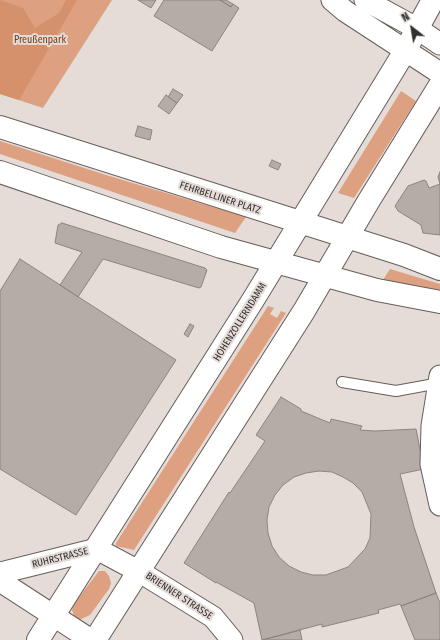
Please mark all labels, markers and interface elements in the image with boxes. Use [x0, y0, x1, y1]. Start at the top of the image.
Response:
north arrow [392, 8, 432, 48]
text: N [399, 10, 412, 25]
park label: Preußenpark [14, 34, 66, 46]
street label: FEHRBELLINER PLATZ [178, 179, 262, 217]
street label: HOHENZOLLERNDAMM [211, 281, 269, 363]
street label: RUHRSTRASSE [31, 545, 89, 571]
street label: BRIENNER STRASSE [143, 570, 215, 622]

